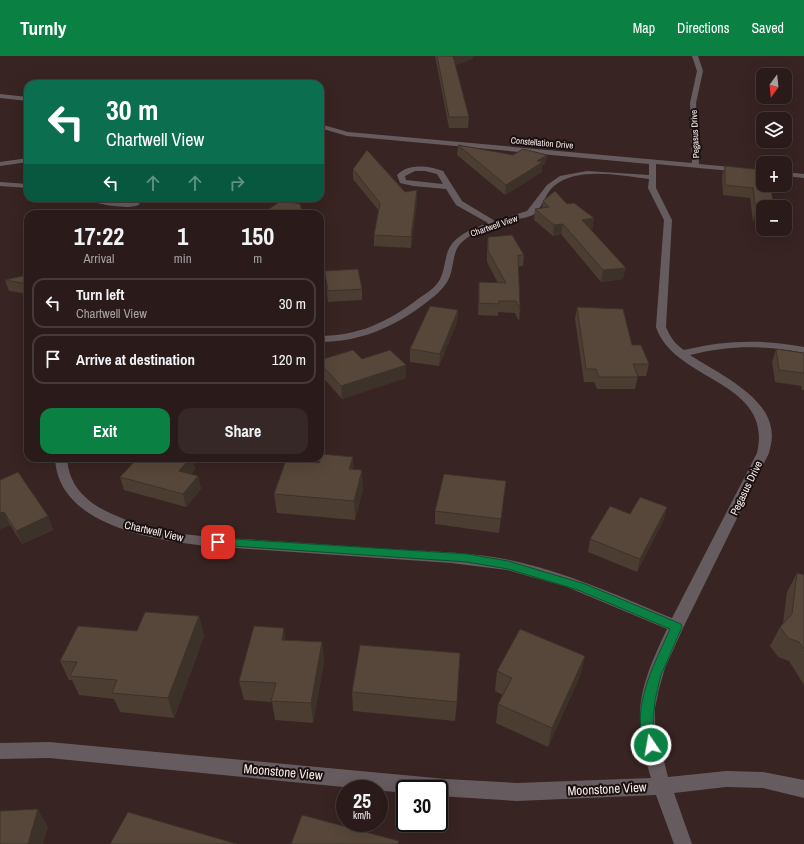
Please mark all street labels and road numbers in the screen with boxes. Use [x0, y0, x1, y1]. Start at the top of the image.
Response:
street label: Pegasus Drive [688, 110, 702, 158]
street label: Constellation Drive [510, 134, 574, 152]
street label: Chartwell View [469, 212, 520, 240]
street label: Pegasus Drive [727, 458, 765, 518]
street label: Chartwell View [123, 517, 185, 545]
street label: Moonstone View [243, 760, 323, 784]
street label: Moonstone View [567, 778, 647, 800]

